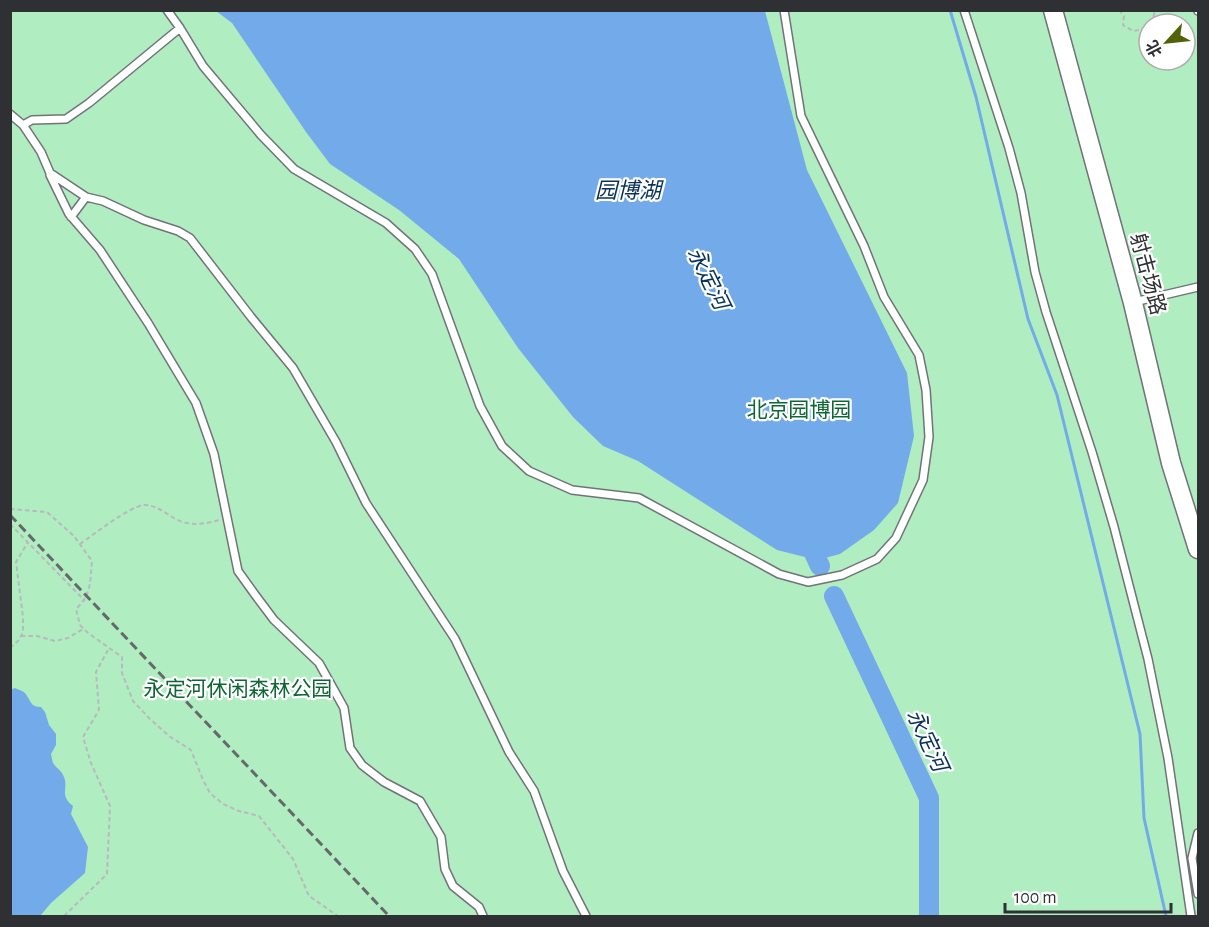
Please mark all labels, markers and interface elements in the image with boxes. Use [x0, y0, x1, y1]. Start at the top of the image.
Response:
north arrow [1137, 12, 1197, 72]
text: 北 [1143, 38, 1165, 60]
water label: 园博湖 [595, 179, 664, 202]
street label: 射击场路 [1127, 231, 1169, 317]
water label: 永定河 [684, 244, 735, 317]
park label: 北京园博园 [747, 399, 852, 421]
park label: 永定河休闲森林公园 [144, 678, 333, 700]
water label: 永定河 [903, 705, 954, 779]
scale bar [1005, 876, 1172, 914]
text: 100 m [1014, 889, 1057, 907]

